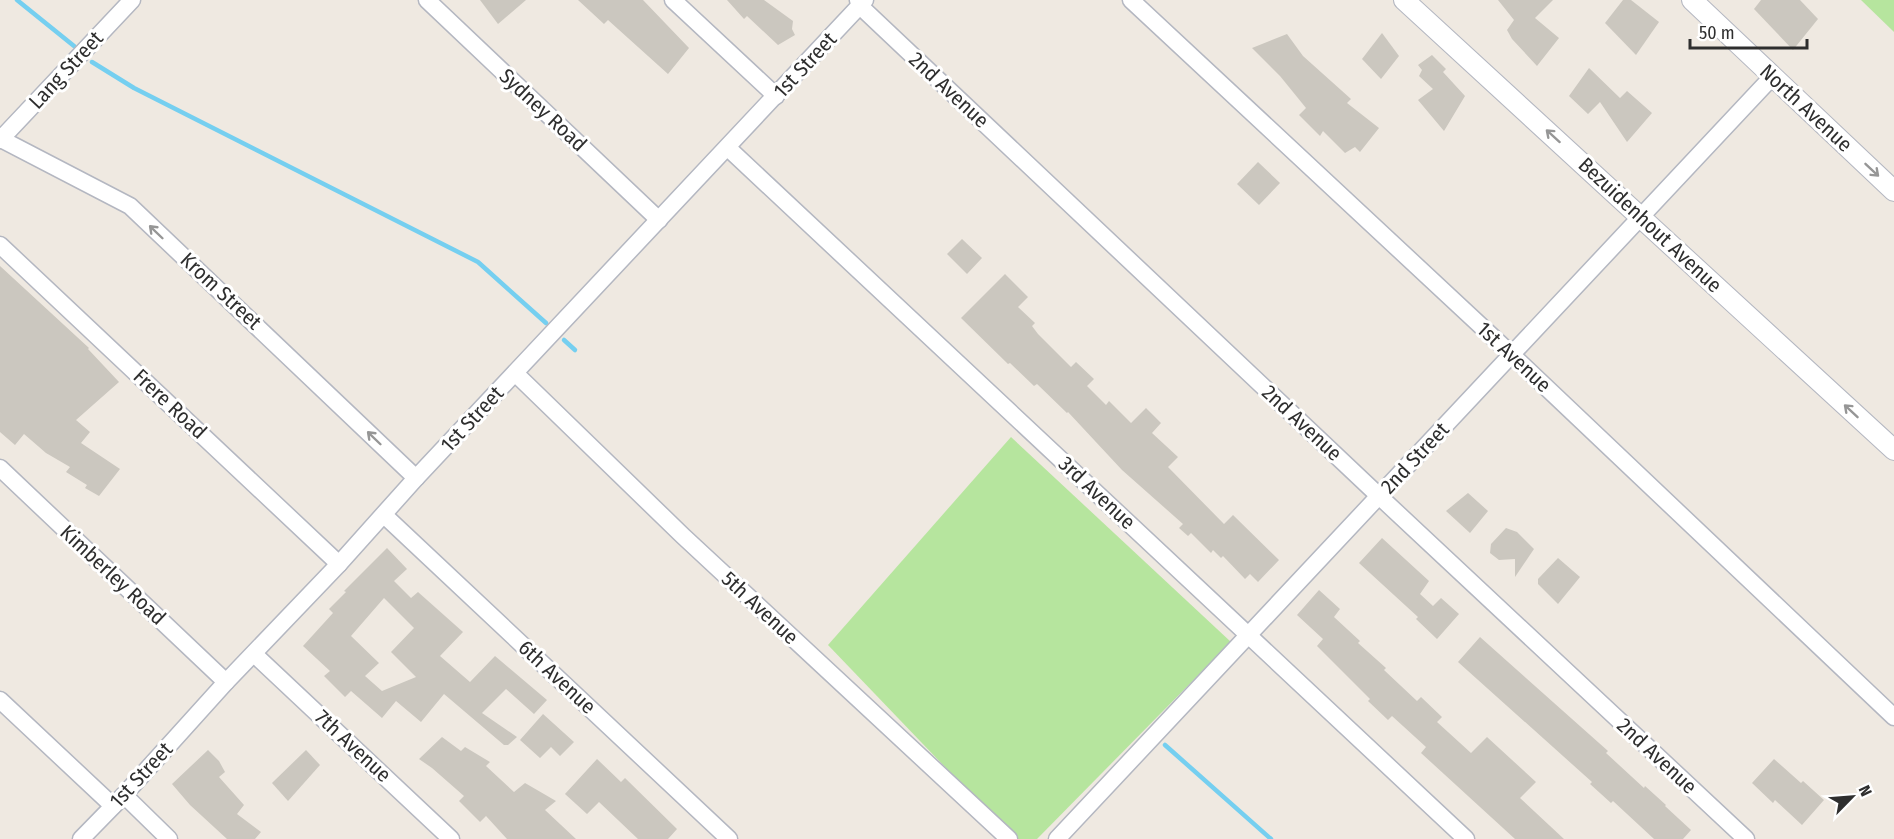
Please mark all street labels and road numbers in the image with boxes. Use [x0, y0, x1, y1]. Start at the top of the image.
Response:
street label: Lang Street [23, 26, 109, 114]
street label: 1st Street [768, 27, 842, 103]
street label: 2nd Avenue [904, 47, 994, 133]
street label: North Avenue [1754, 59, 1858, 157]
street label: Sydney Road [494, 63, 592, 157]
street label: Bezuidenhout Avenue [1573, 152, 1727, 298]
street label: Krom Street [175, 247, 267, 335]
street label: 1st Avenue [1471, 316, 1557, 398]
street label: Frere Road [128, 363, 212, 445]
street label: 2nd Avenue [1257, 380, 1347, 466]
street label: 1st Street [435, 381, 509, 457]
street label: 2nd Street [1375, 417, 1455, 499]
street label: 3rd Avenue [1053, 451, 1141, 535]
street label: Kimberley Road [55, 519, 171, 631]
street label: 5th Avenue [716, 566, 804, 650]
street label: 6th Avenue [513, 635, 601, 719]
street label: 7th Avenue [310, 704, 396, 788]
street label: 2nd Avenue [1612, 713, 1702, 799]
street label: 1st Street [104, 737, 178, 813]

